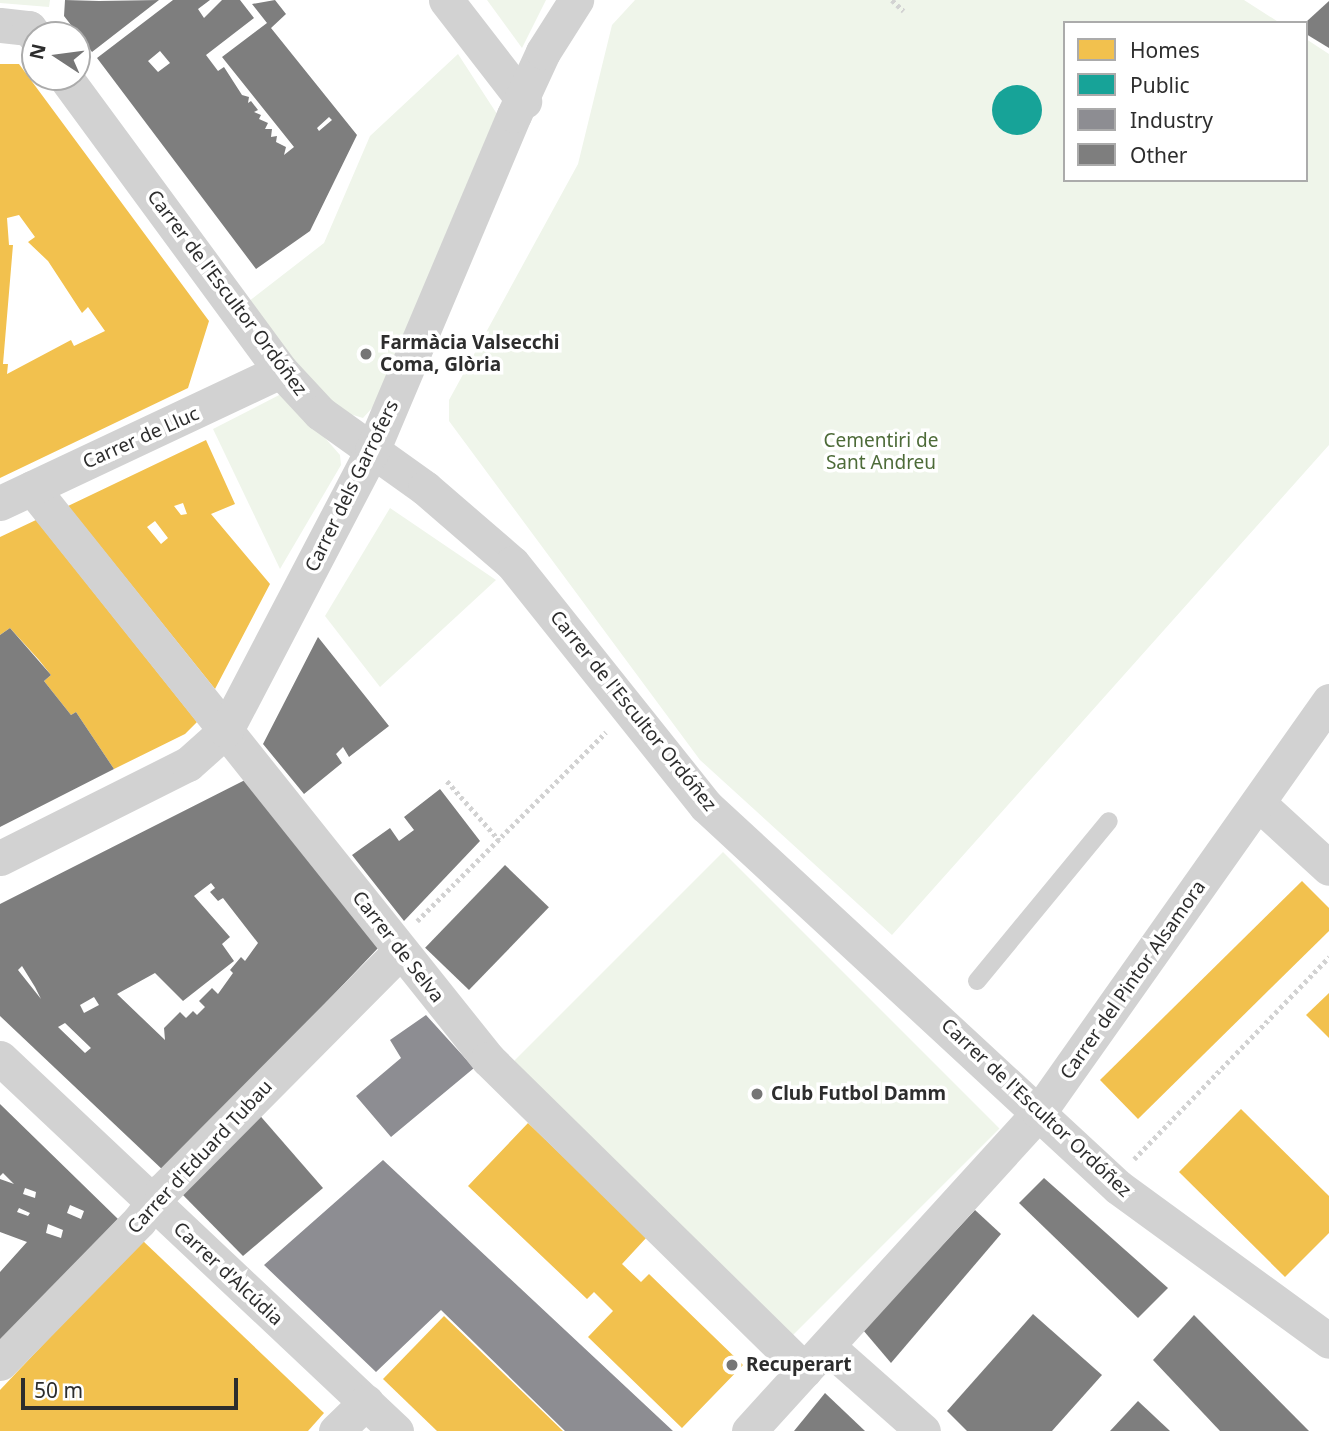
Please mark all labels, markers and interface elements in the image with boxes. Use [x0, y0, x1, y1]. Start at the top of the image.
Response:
north arrow [21, 21, 91, 91]
legend [1063, 21, 1308, 182]
text: Homes [1130, 36, 1200, 64]
text: N [23, 41, 52, 62]
text: Public [1130, 71, 1190, 99]
text: Industry [1130, 106, 1213, 134]
text: Other [1130, 141, 1187, 169]
street label: Carrer de l'Escultor Ordóñez [142, 186, 312, 400]
place label: Farmàcia Valsecchi Coma, Glòria [380, 332, 560, 376]
marker: Farmàcia Valsecchi Coma, Glòria [358, 346, 374, 362]
street label: Carrer dels Garrofers [300, 396, 404, 576]
street label: Carrer de Lluc [79, 402, 203, 474]
park label: Cementiri de Sant Andreu [824, 430, 938, 474]
street label: Carrer de l'Escultor Ordóñez [545, 606, 721, 816]
street label: Carrer del Pintor Alsamora [1056, 876, 1210, 1084]
street label: Carrer de Selva [347, 887, 449, 1007]
street label: Carrer de l'Escultor Ordóñez [936, 1014, 1136, 1202]
street label: Carrer d'Eduard Tubau [123, 1075, 277, 1239]
place label: Club Futbol Damm [771, 1083, 946, 1105]
marker: Club Futbol Damm [749, 1086, 765, 1102]
street label: Carrer d'Alcúdia [169, 1217, 287, 1331]
place label: Recuperart [746, 1354, 852, 1376]
marker: Recuperart [724, 1357, 740, 1373]
scale bar [24, 1364, 242, 1408]
text: 50 m [34, 1376, 83, 1404]

